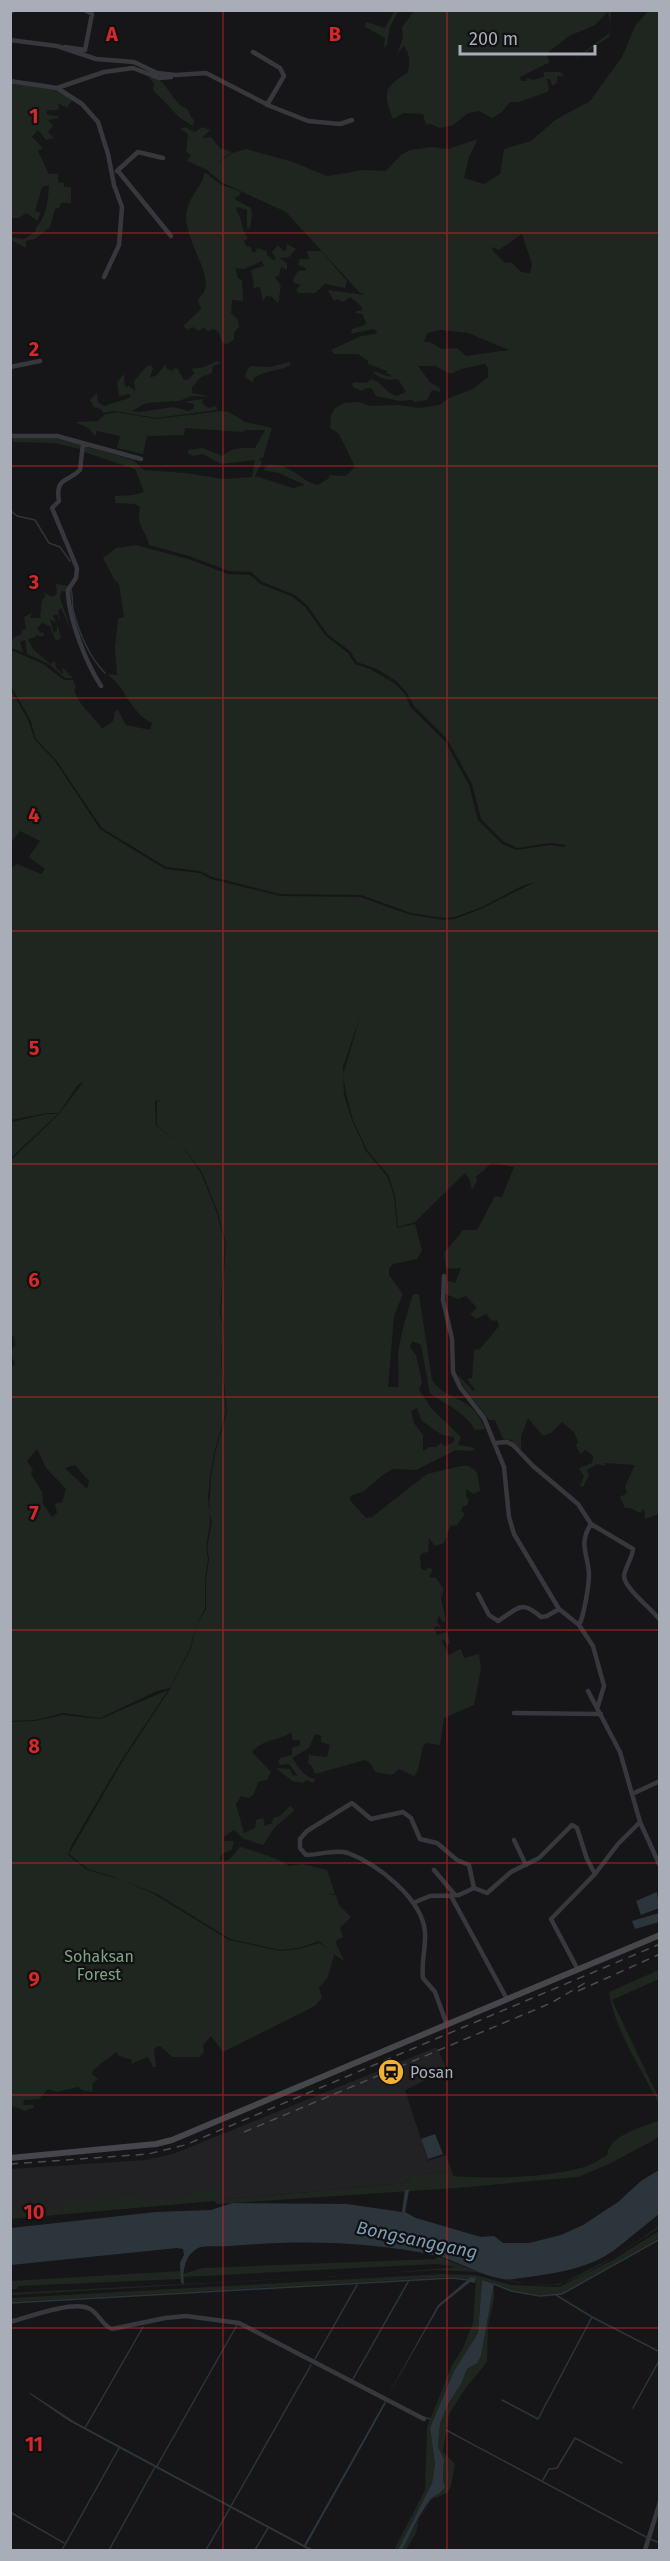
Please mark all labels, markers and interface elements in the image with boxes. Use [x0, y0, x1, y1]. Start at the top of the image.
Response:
scale bar [460, 18, 595, 56]
text: A [105, 22, 119, 46]
text: B [329, 22, 341, 46]
text: 200 m [469, 28, 518, 50]
text: 1 [29, 104, 39, 128]
text: 2 [29, 337, 39, 361]
text: 3 [28, 570, 39, 594]
text: 4 [28, 803, 40, 827]
text: 5 [29, 1036, 40, 1060]
text: 6 [28, 1268, 40, 1292]
text: 7 [29, 1501, 39, 1525]
text: 8 [28, 1734, 40, 1758]
park label: Sohaksan Forest [64, 1947, 134, 1984]
text: 9 [28, 1967, 40, 1991]
station icon: Posan [376, 2057, 406, 2087]
place label: Posan [410, 2063, 454, 2082]
text: 10 [24, 2200, 44, 2224]
water label: Bongsanggang [355, 2216, 479, 2264]
text: 11 [25, 2432, 43, 2456]

